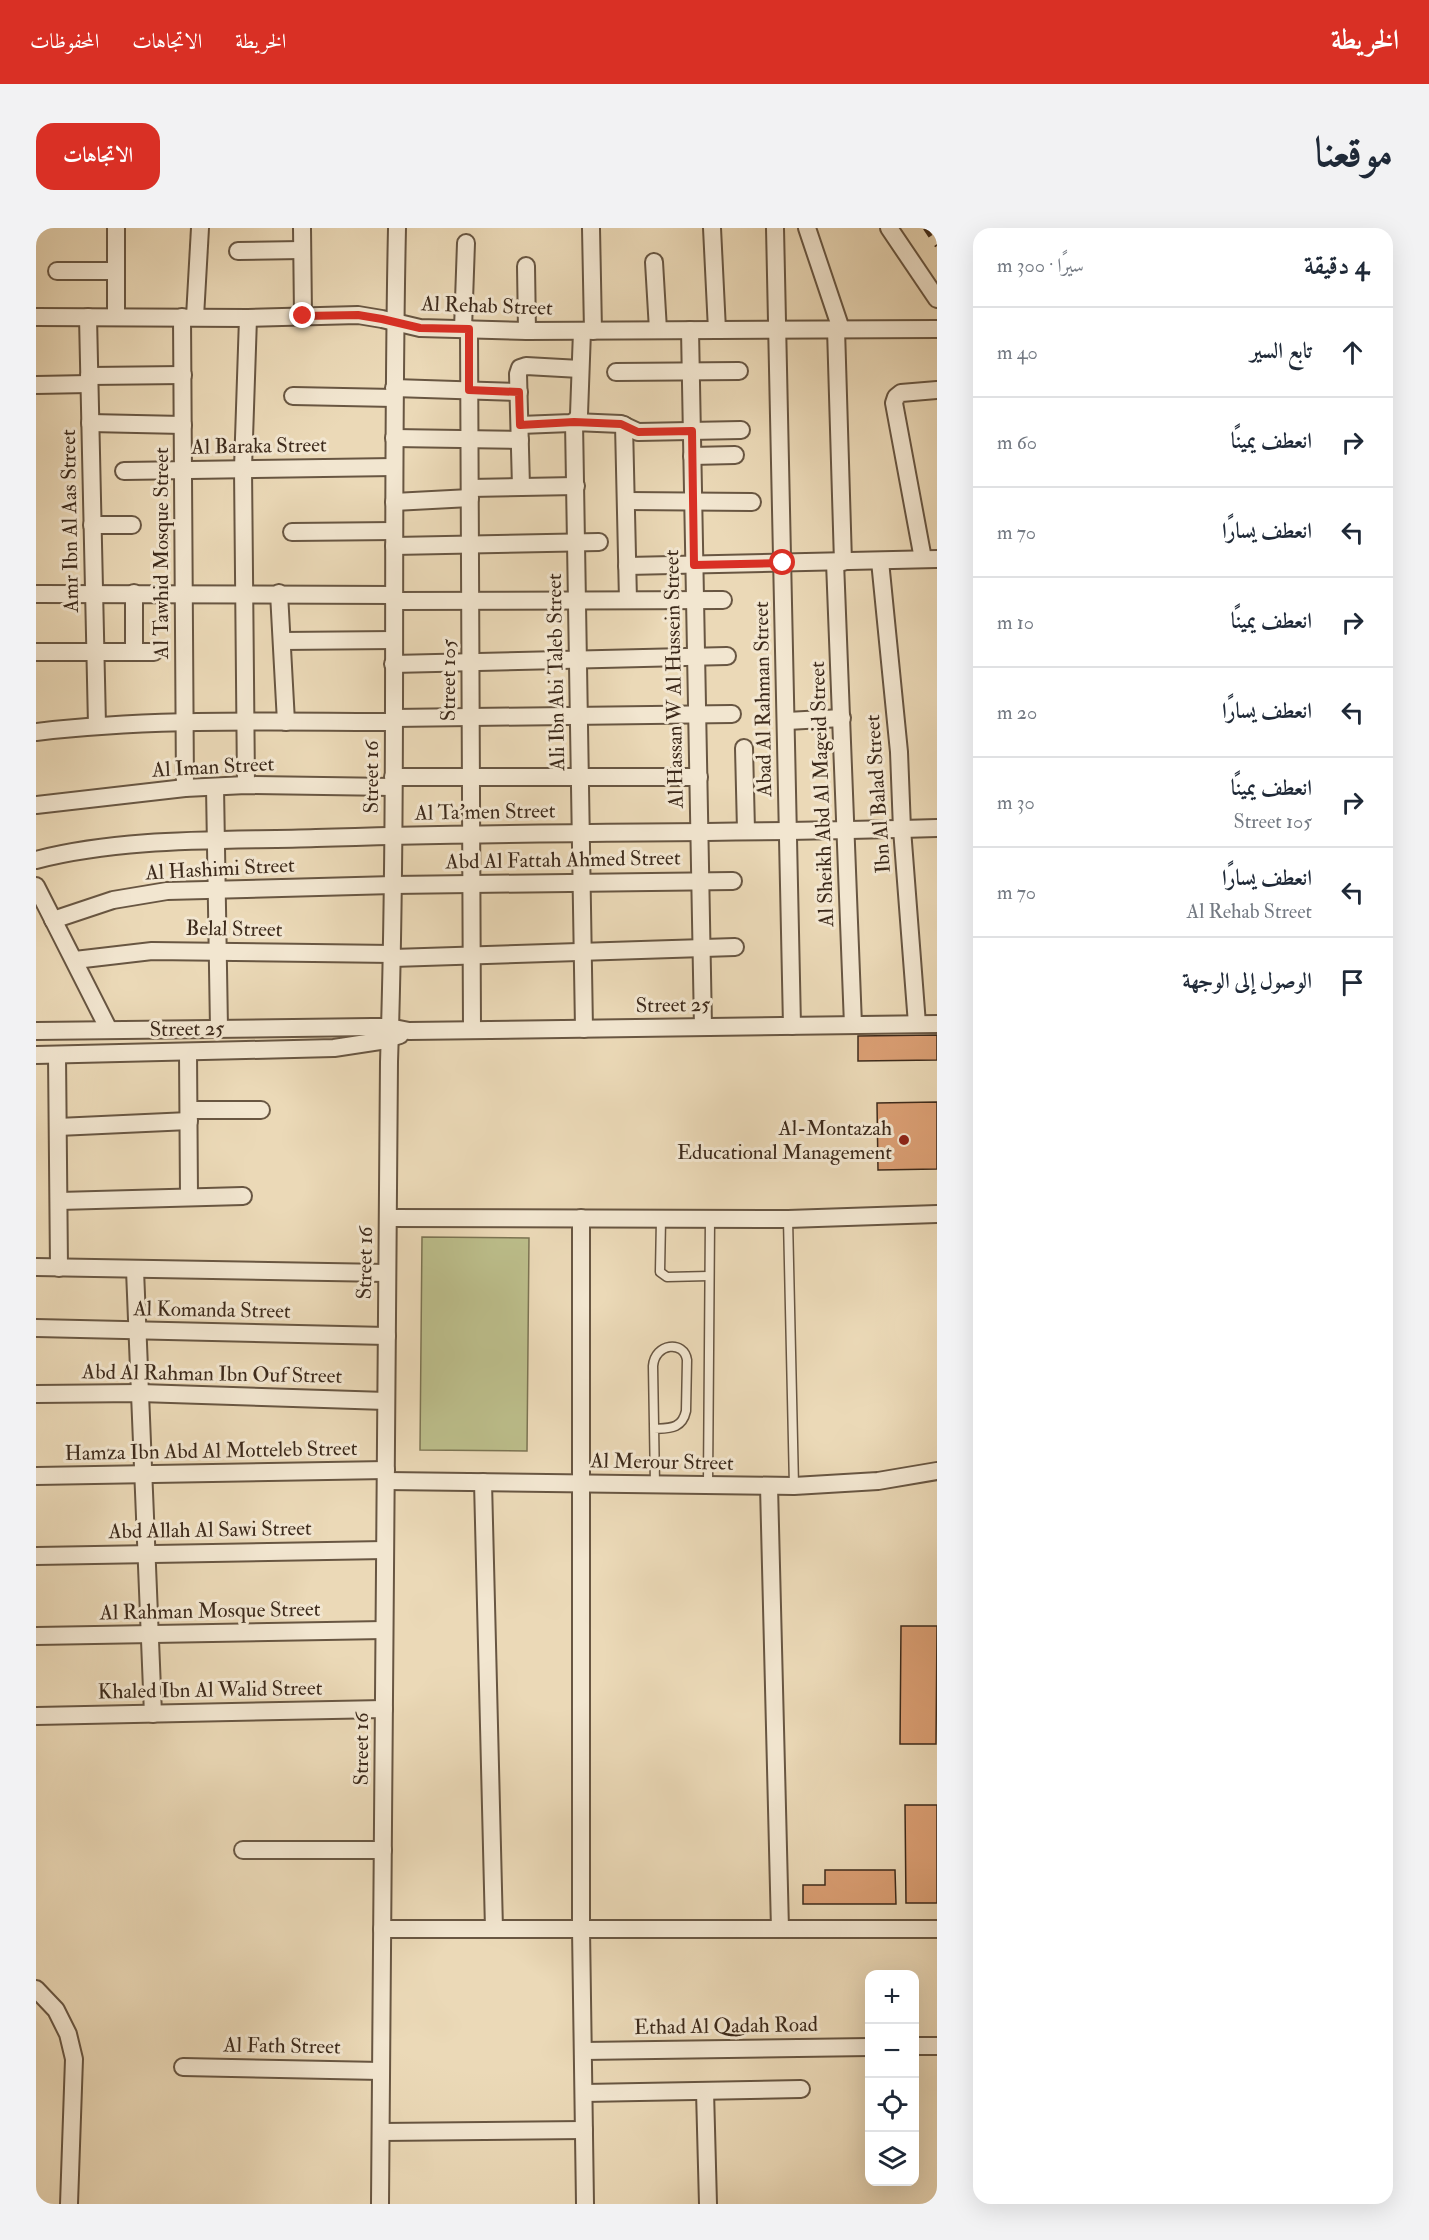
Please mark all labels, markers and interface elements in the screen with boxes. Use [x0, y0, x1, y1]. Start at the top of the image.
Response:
text: الخريطة [1331, 23, 1399, 58]
text: المحفوظات [30, 28, 99, 55]
text: الاتجاهات [132, 28, 202, 55]
text: الخريطة [235, 28, 286, 55]
button: الاتجاهات [36, 123, 160, 190]
text: موقعنا [1315, 127, 1393, 179]
text: 4 دقيقة [1304, 250, 1369, 282]
text: سيرًا · 300 m [997, 253, 1084, 278]
street label: Al Rehab Street [420, 290, 554, 322]
route end [289, 302, 315, 328]
icon: ahead [1336, 336, 1369, 369]
text: تابع السير [1250, 337, 1312, 365]
text: 40 m [997, 340, 1038, 365]
icon: right [1336, 426, 1369, 459]
text: انعطف يمينًا [1231, 427, 1312, 455]
street label: Amr Ibn Al Aas Street [55, 429, 85, 614]
text: 60 m [997, 430, 1037, 455]
street label: Al Baraka Street [190, 431, 327, 461]
street label: Al Tawhid Mosque Street [148, 447, 175, 660]
icon: left [1336, 516, 1369, 549]
text: انعطف يسارًا [1222, 517, 1312, 545]
text: 70 m [997, 520, 1036, 545]
street label: Al Hassan W Al Hussein Street [658, 549, 690, 810]
route start [769, 549, 795, 575]
street label: Ali Ibn Abi Taleb Street [541, 573, 571, 772]
street label: Abad Al Rahman Street [748, 601, 778, 798]
icon: right [1336, 606, 1369, 639]
text: انعطف يمينًا [1231, 607, 1312, 635]
text: 10 m [997, 610, 1034, 635]
street label: Street 105 [435, 638, 462, 721]
street label: Al Sheikh Abd Al Mageid Street [804, 660, 840, 928]
icon: left [1336, 696, 1369, 729]
text: انعطف يسارًا [1222, 697, 1312, 725]
text: 20 m [997, 700, 1037, 725]
street label: Ibn Al Balad Street [859, 714, 897, 874]
street label: Street 16 [358, 739, 385, 814]
street label: Al Iman Street [150, 750, 275, 784]
text: انعطف يمينًا [1231, 774, 1312, 802]
icon: right [1336, 786, 1369, 819]
text: 30 m [997, 790, 1035, 815]
street label: Al Ta'men Street [413, 797, 556, 827]
text: Street 105 [1234, 809, 1312, 834]
street label: Abd Al Fattah Ahmed Street [444, 844, 681, 876]
street label: Al Hashimi Street [144, 852, 296, 886]
text: انعطف يسارًا [1222, 864, 1312, 892]
icon: left [1336, 876, 1369, 909]
text: 70 m [997, 880, 1036, 905]
text: Al Rehab Street [1186, 899, 1312, 924]
street label: Belal Street [185, 915, 283, 943]
icon: arrive [1336, 966, 1369, 999]
text: الوصول إلى الوجهة [1182, 967, 1312, 995]
street label: Street 25 [635, 991, 711, 1019]
street label: Street 25 [149, 1015, 225, 1043]
place label: Al-Montazah Educational Management [677, 1115, 892, 1166]
marker: Al-Montazah Educational Management [897, 1133, 911, 1147]
street label: Street 16 [351, 1225, 379, 1300]
street label: Al Komanda Street [132, 1295, 291, 1325]
street label: Abd Al Rahman Ibn Ouf Street [81, 1358, 343, 1390]
street label: Hamza Ibn Abd Al Motteleb Street [64, 1435, 358, 1467]
street label: Al Merour Street [589, 1447, 734, 1477]
street label: Abd Allah Al Sawi Street [107, 1515, 312, 1545]
street label: Al Rahman Mosque Street [98, 1596, 321, 1626]
street label: Khaled Ibn Al Walid Street [97, 1675, 323, 1705]
street label: Street 16 [348, 1711, 375, 1786]
map controls [865, 1970, 919, 2186]
button: + [865, 1970, 919, 2024]
street label: Ethad Al Qadah Road [634, 2011, 819, 2041]
button: − [865, 2024, 919, 2078]
street label: Al Fath Street [222, 2031, 341, 2061]
button: locate [865, 2078, 919, 2132]
button: layers [865, 2132, 919, 2186]

